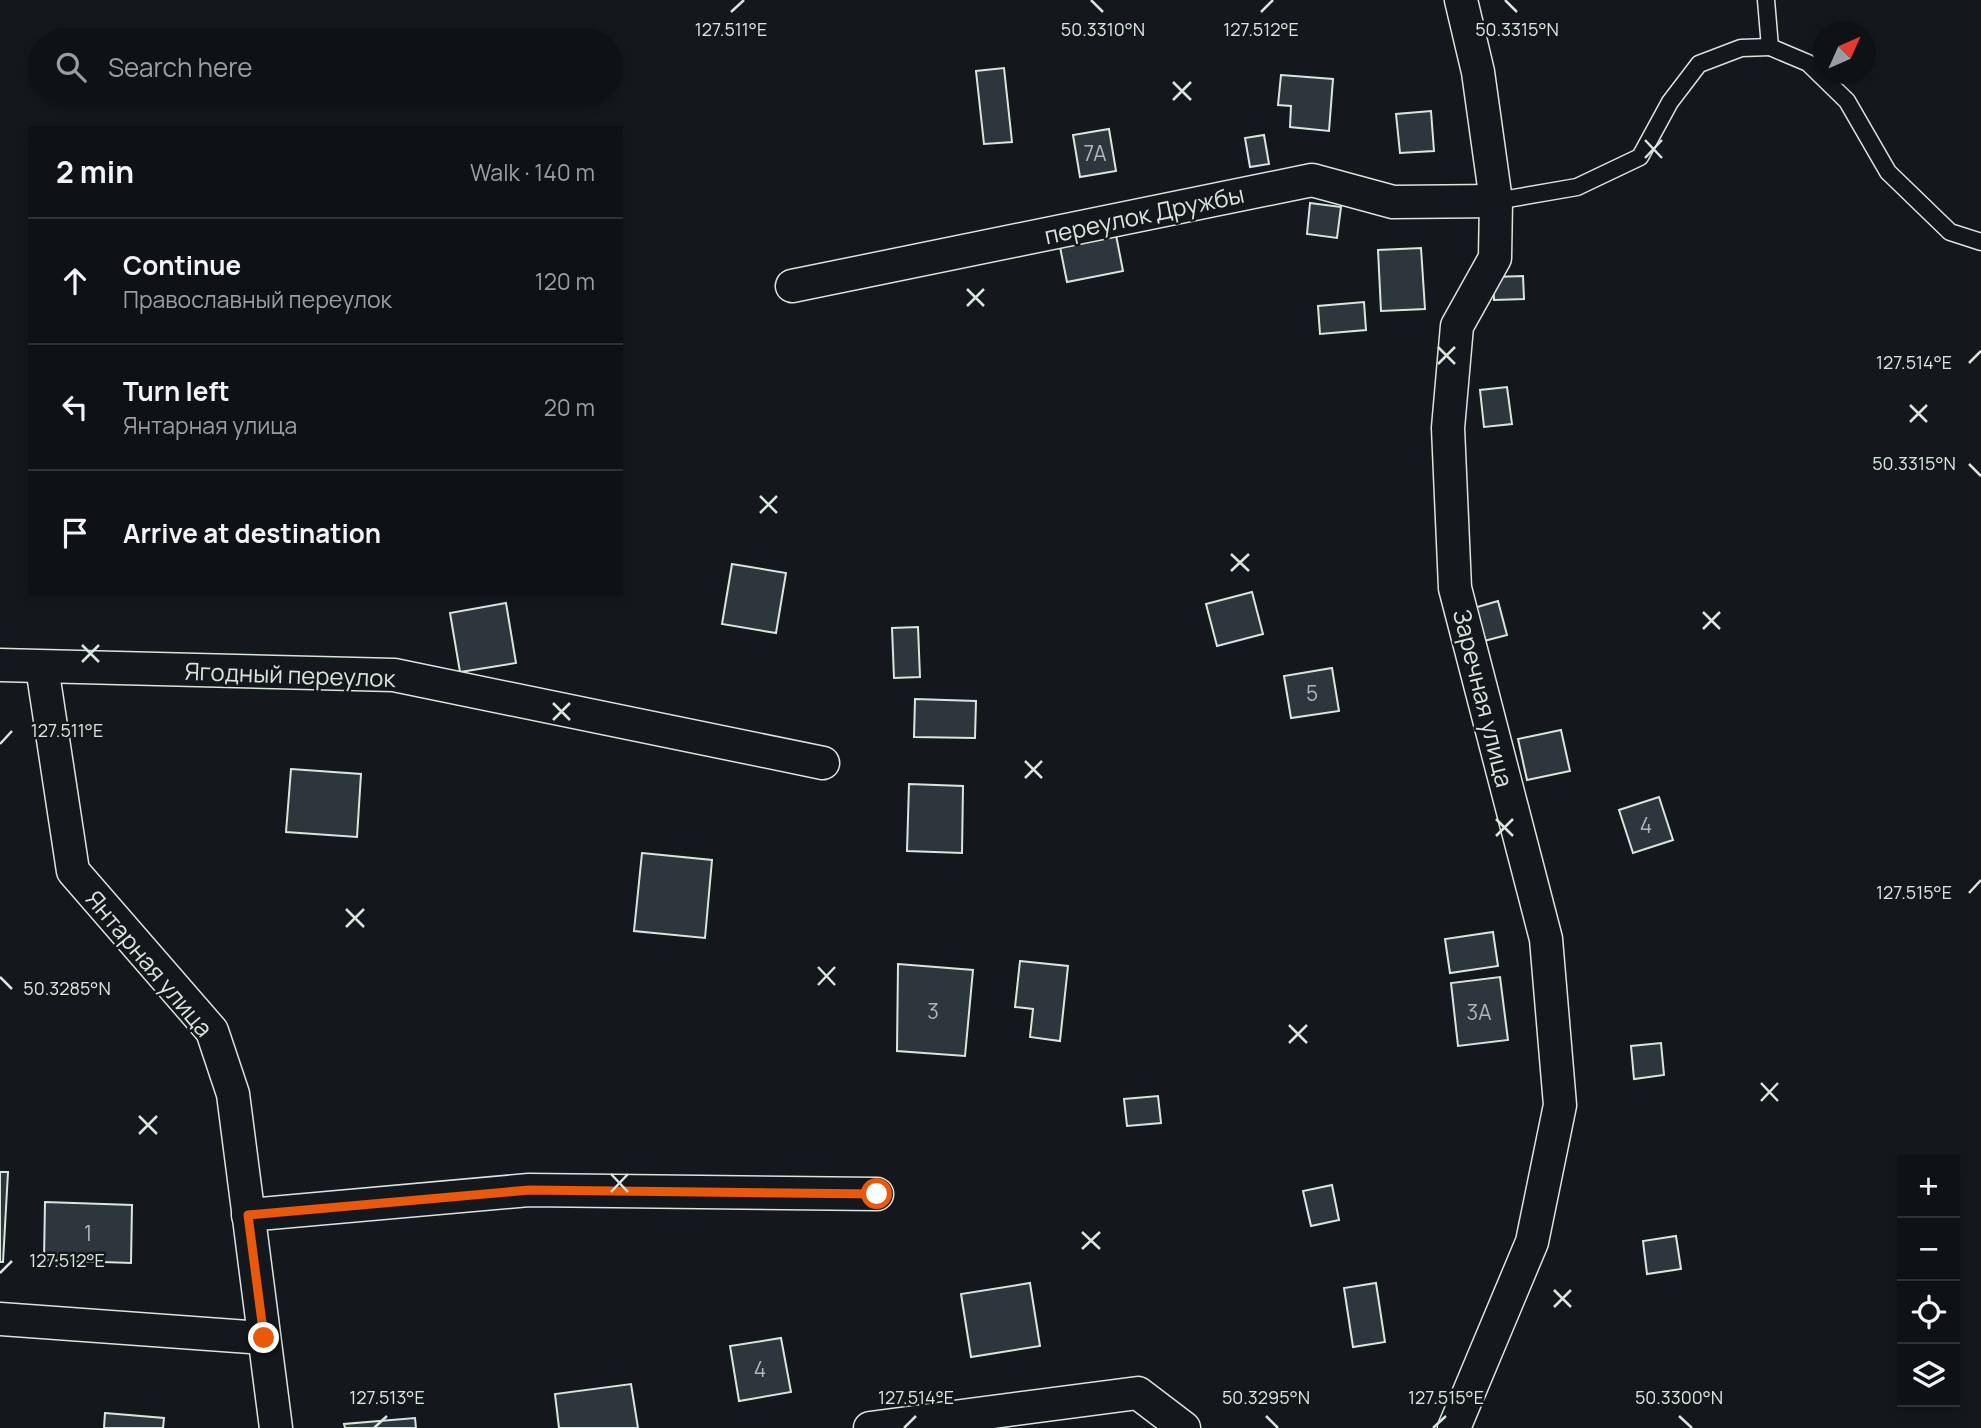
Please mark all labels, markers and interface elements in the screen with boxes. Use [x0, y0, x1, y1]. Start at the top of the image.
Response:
text: 127.511°E [695, 17, 767, 41]
text: 50.3310°N [1061, 17, 1145, 41]
text: 127.512°E [1223, 17, 1299, 41]
text: 50.3315°N [1475, 17, 1559, 41]
north arrow [1813, 21, 1876, 84]
search box [28, 28, 623, 105]
icon: search [52, 48, 90, 86]
text: Search here [108, 49, 253, 85]
house number: 7А [1083, 139, 1107, 167]
text: 2 min [56, 151, 134, 192]
text: Walk · 140 m [470, 156, 595, 188]
street label: переулок Дружбы [1041, 177, 1247, 251]
text: Continue [123, 247, 241, 283]
icon: ahead [56, 262, 94, 300]
text: 120 m [535, 265, 595, 297]
text: Православный переулок [123, 283, 392, 315]
text: 127.514°E [1876, 350, 1952, 374]
text: Turn left [123, 373, 230, 409]
icon: left [56, 388, 94, 426]
text: 20 m [544, 391, 595, 423]
text: Янтарная улица [123, 409, 297, 441]
text: 50.3315°N [1872, 451, 1956, 475]
icon: arrive [56, 514, 94, 552]
text: Arrive at destination [123, 515, 381, 551]
street label: Заречная улица [1446, 606, 1522, 790]
street label: Ягодный переулок [184, 654, 397, 694]
house number: 5 [1306, 679, 1318, 707]
text: 127.511°E [31, 718, 103, 742]
house number: 4 [1640, 811, 1652, 839]
text: 127.515°E [1876, 880, 1952, 904]
street label: Янтарная улица [79, 883, 221, 1043]
text: 50.3285°N [23, 976, 111, 1000]
house number: 3 [927, 997, 939, 1025]
house number: 3А [1467, 998, 1491, 1026]
map controls [1897, 1155, 1960, 1407]
button: + [1897, 1155, 1960, 1218]
route start [861, 1178, 892, 1209]
button: − [1897, 1218, 1960, 1281]
house number: 1 [84, 1219, 92, 1247]
text: 127.512°E [29, 1248, 105, 1272]
button: locate [1897, 1281, 1960, 1344]
route end [248, 1322, 279, 1353]
button: layers [1897, 1344, 1960, 1407]
house number: 4 [754, 1355, 766, 1383]
text: 127.513°E [349, 1385, 425, 1409]
text: 127.514°E [878, 1385, 954, 1409]
text: 50.3295°N [1222, 1385, 1310, 1409]
text: 127.515°E [1408, 1385, 1484, 1409]
text: 50.3300°N [1635, 1385, 1723, 1409]

